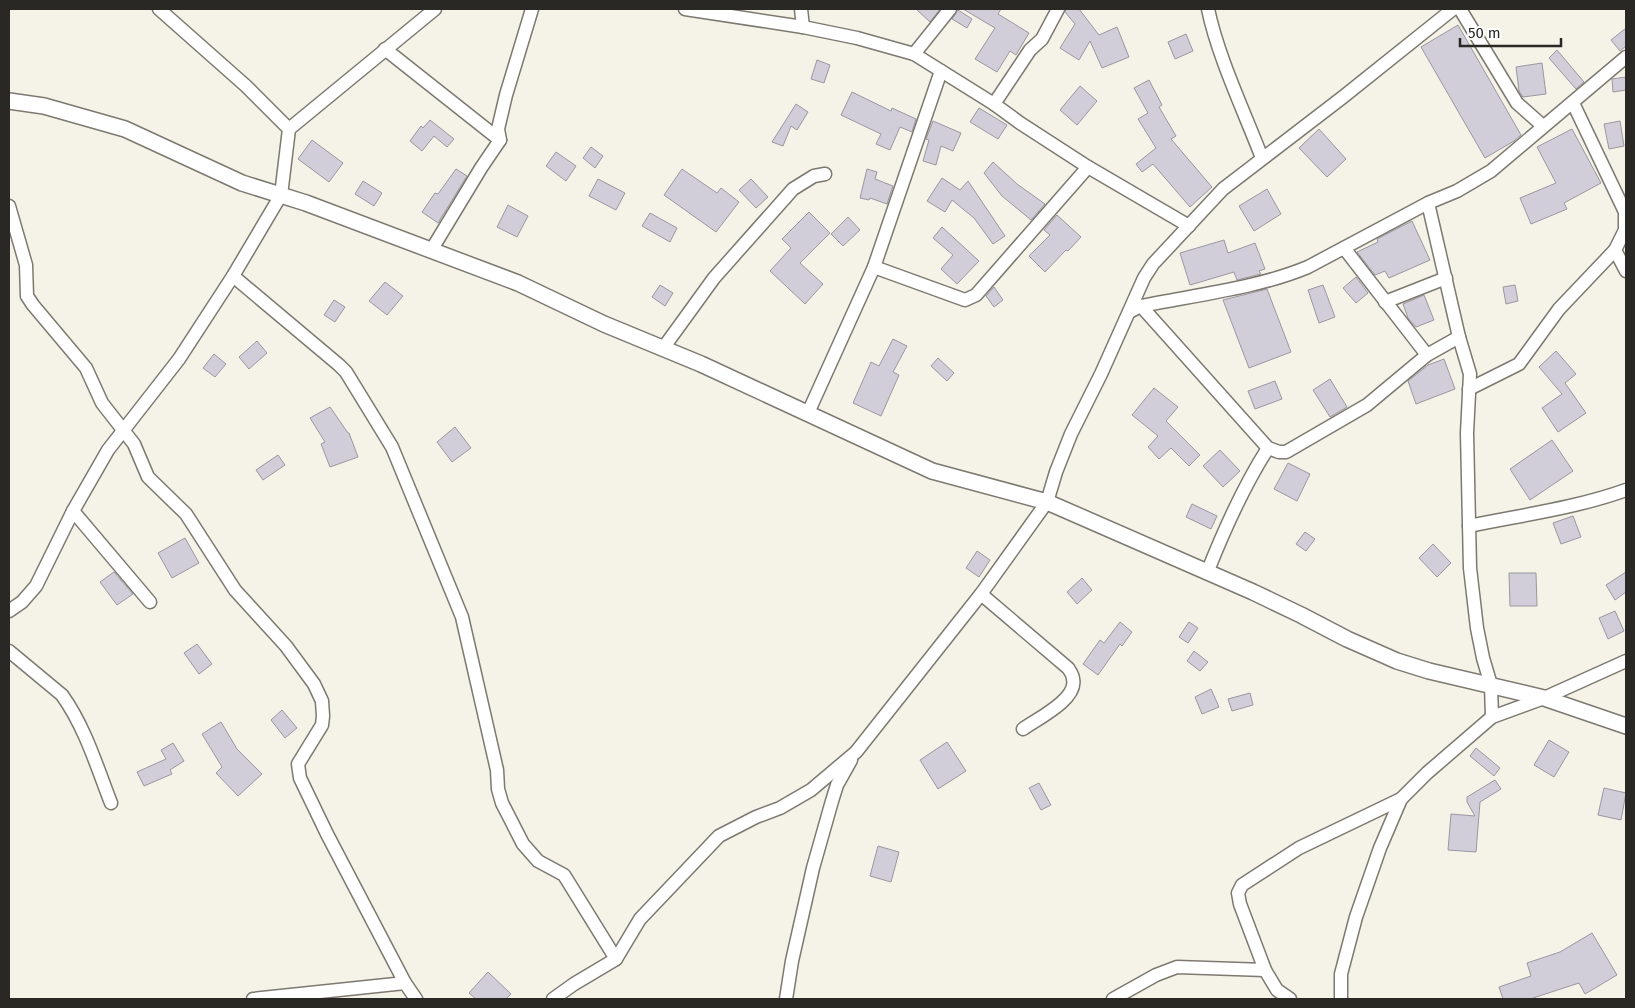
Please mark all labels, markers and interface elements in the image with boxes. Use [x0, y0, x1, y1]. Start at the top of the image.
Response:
scale bar [1460, 15, 1561, 47]
text: 50 m [1468, 24, 1501, 42]

